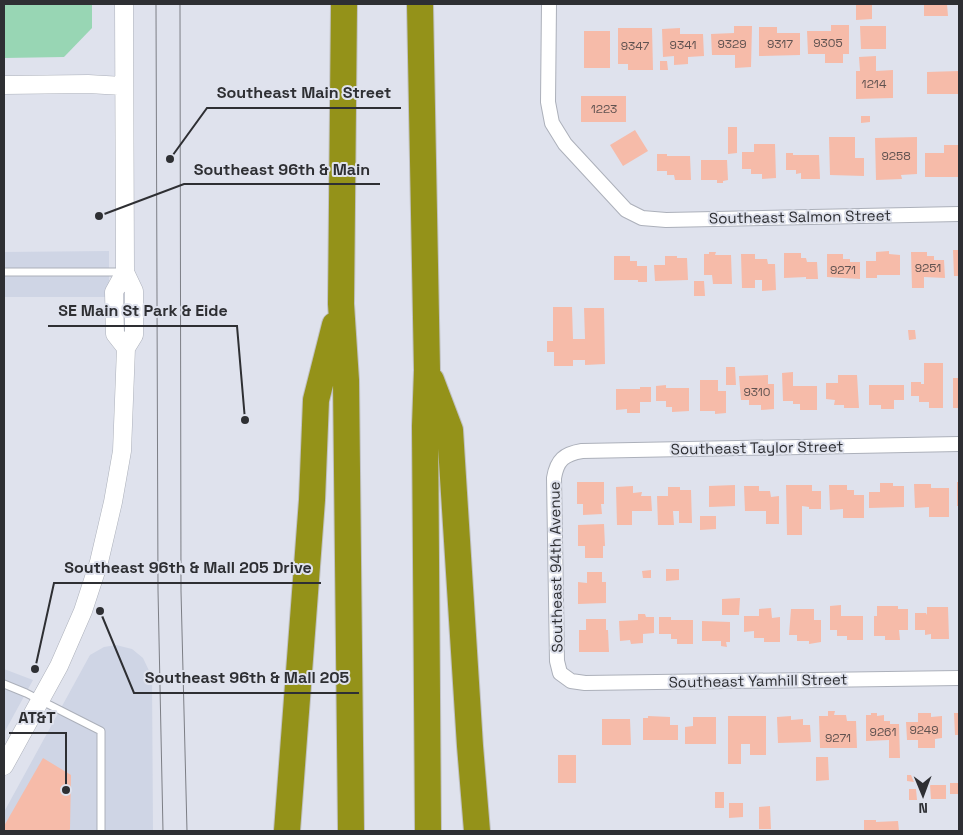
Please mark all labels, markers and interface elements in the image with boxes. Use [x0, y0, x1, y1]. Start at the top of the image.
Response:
house number: 9305 [813, 35, 843, 51]
house number: 9329 [717, 36, 747, 52]
house number: 9317 [767, 36, 793, 52]
house number: 9341 [670, 37, 696, 53]
house number: 9347 [621, 38, 649, 54]
house number: 1214 [862, 76, 887, 92]
callout: Southeast Main Street [207, 77, 401, 108]
text: Southeast Main Street [217, 82, 391, 103]
house number: 1223 [591, 101, 617, 117]
house number: 9258 [881, 148, 911, 164]
callout: Southeast 96th & Main [184, 153, 380, 184]
text: Southeast 96th & Main [194, 159, 370, 180]
street label: Southeast Salmon Street [709, 205, 891, 228]
house number: 9251 [915, 260, 941, 276]
house number: 9271 [830, 262, 856, 278]
callout: SE Main St Park & Eide [48, 295, 237, 326]
text: SE Main St Park & Eide [58, 300, 228, 321]
house number: 9310 [743, 384, 771, 400]
street label: Southeast Taylor Street [670, 436, 844, 459]
street label: Southeast 94th Avenue [545, 481, 566, 653]
callout: Southeast 96th & Mall 205 Drive [54, 552, 321, 583]
text: Southeast 96th & Mall 205 Drive [64, 557, 312, 578]
callout: Southeast 96th & Mall 205 [134, 662, 359, 693]
text: Southeast 96th & Mall 205 [145, 667, 350, 688]
street label: Southeast Yamhill Street [668, 669, 848, 692]
callout: AT&T [9, 702, 66, 733]
text: AT&T [18, 707, 56, 728]
house number: 9249 [909, 722, 939, 738]
house number: 9261 [870, 724, 896, 740]
house number: 9271 [825, 730, 851, 746]
north arrow [898, 770, 948, 820]
text: N [918, 799, 928, 817]

